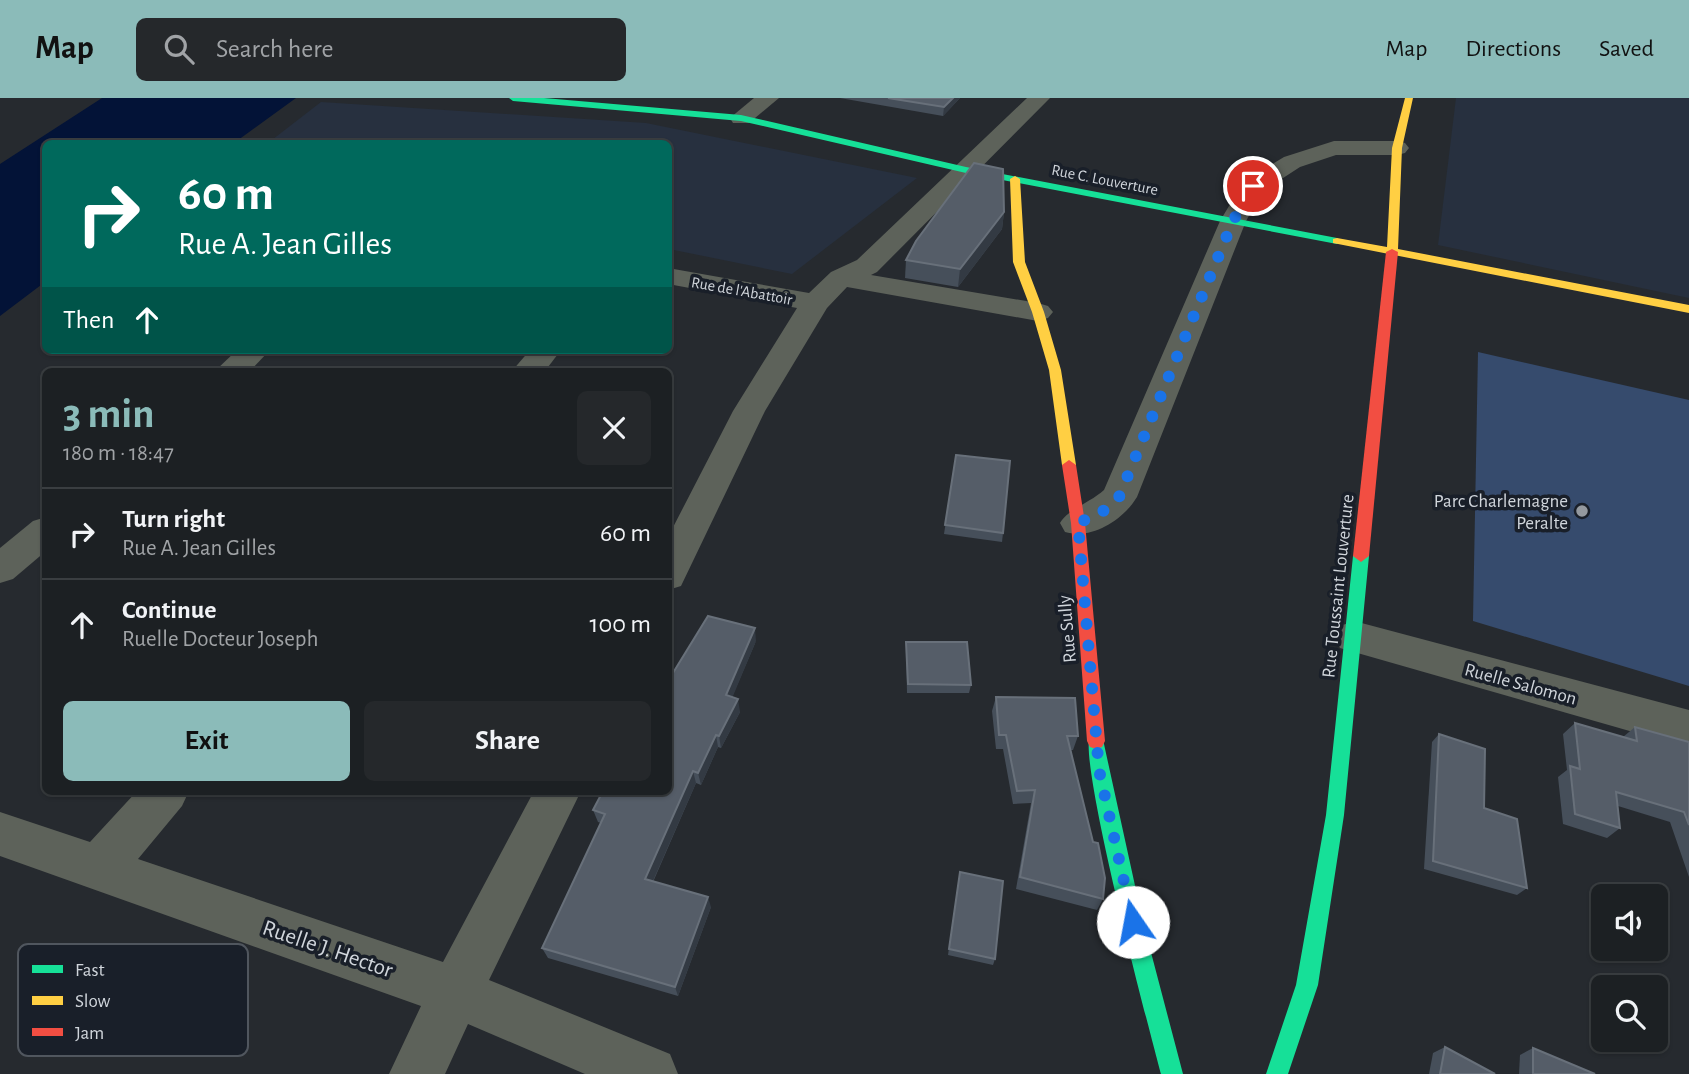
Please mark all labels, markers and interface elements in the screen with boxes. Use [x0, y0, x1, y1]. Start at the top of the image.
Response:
search box [136, 18, 626, 81]
icon: search [160, 30, 198, 68]
text: Map [35, 32, 94, 65]
text: Search here [216, 36, 334, 62]
text: Map [1385, 37, 1427, 61]
text: Directions [1465, 37, 1561, 61]
text: Saved [1599, 37, 1654, 61]
pin [1223, 156, 1283, 216]
street label: Rue C. Louverture [1050, 162, 1159, 198]
icon: arrive [1234, 167, 1272, 205]
icon: right [63, 168, 154, 259]
text: 60 m [178, 170, 274, 219]
text: Rue A. Jean Gilles [178, 228, 392, 260]
street label: Rue de l'Abattoir [690, 274, 794, 308]
icon: ahead [128, 301, 166, 339]
text: Then [63, 307, 114, 333]
button: close [577, 391, 651, 465]
text: 3 min [63, 393, 155, 435]
text: 180 m · 18:47 [63, 442, 174, 465]
place label: Parc Charlemagne Peralte [1434, 492, 1568, 533]
street label: Rue Toussaint Louverture [1319, 493, 1358, 679]
marker: Parc Charlemagne Peralte [1574, 503, 1590, 519]
text: Turn right [122, 506, 225, 532]
icon: right [63, 515, 101, 553]
text: 60 m [600, 520, 651, 546]
text: Rue A. Jean Gilles [122, 537, 276, 560]
street label: Rue Sully [1055, 594, 1080, 664]
text: Continue [122, 597, 217, 623]
icon: ahead [63, 606, 101, 644]
text: 100 m [590, 611, 651, 637]
text: Ruelle Docteur Joseph [122, 628, 318, 651]
street label: Ruelle Salomon [1463, 660, 1579, 709]
button: Exit [63, 701, 350, 781]
button: Share [364, 701, 651, 781]
map controls [1591, 884, 1668, 1052]
button: sound [1591, 884, 1668, 961]
position arrow [1096, 885, 1170, 959]
street label: Ruelle J. Hector [259, 916, 396, 983]
legend [18, 944, 248, 1056]
text: Fast [75, 961, 105, 980]
button: search [1591, 975, 1668, 1052]
text: Slow [75, 992, 111, 1011]
text: Jam [75, 1024, 104, 1043]

